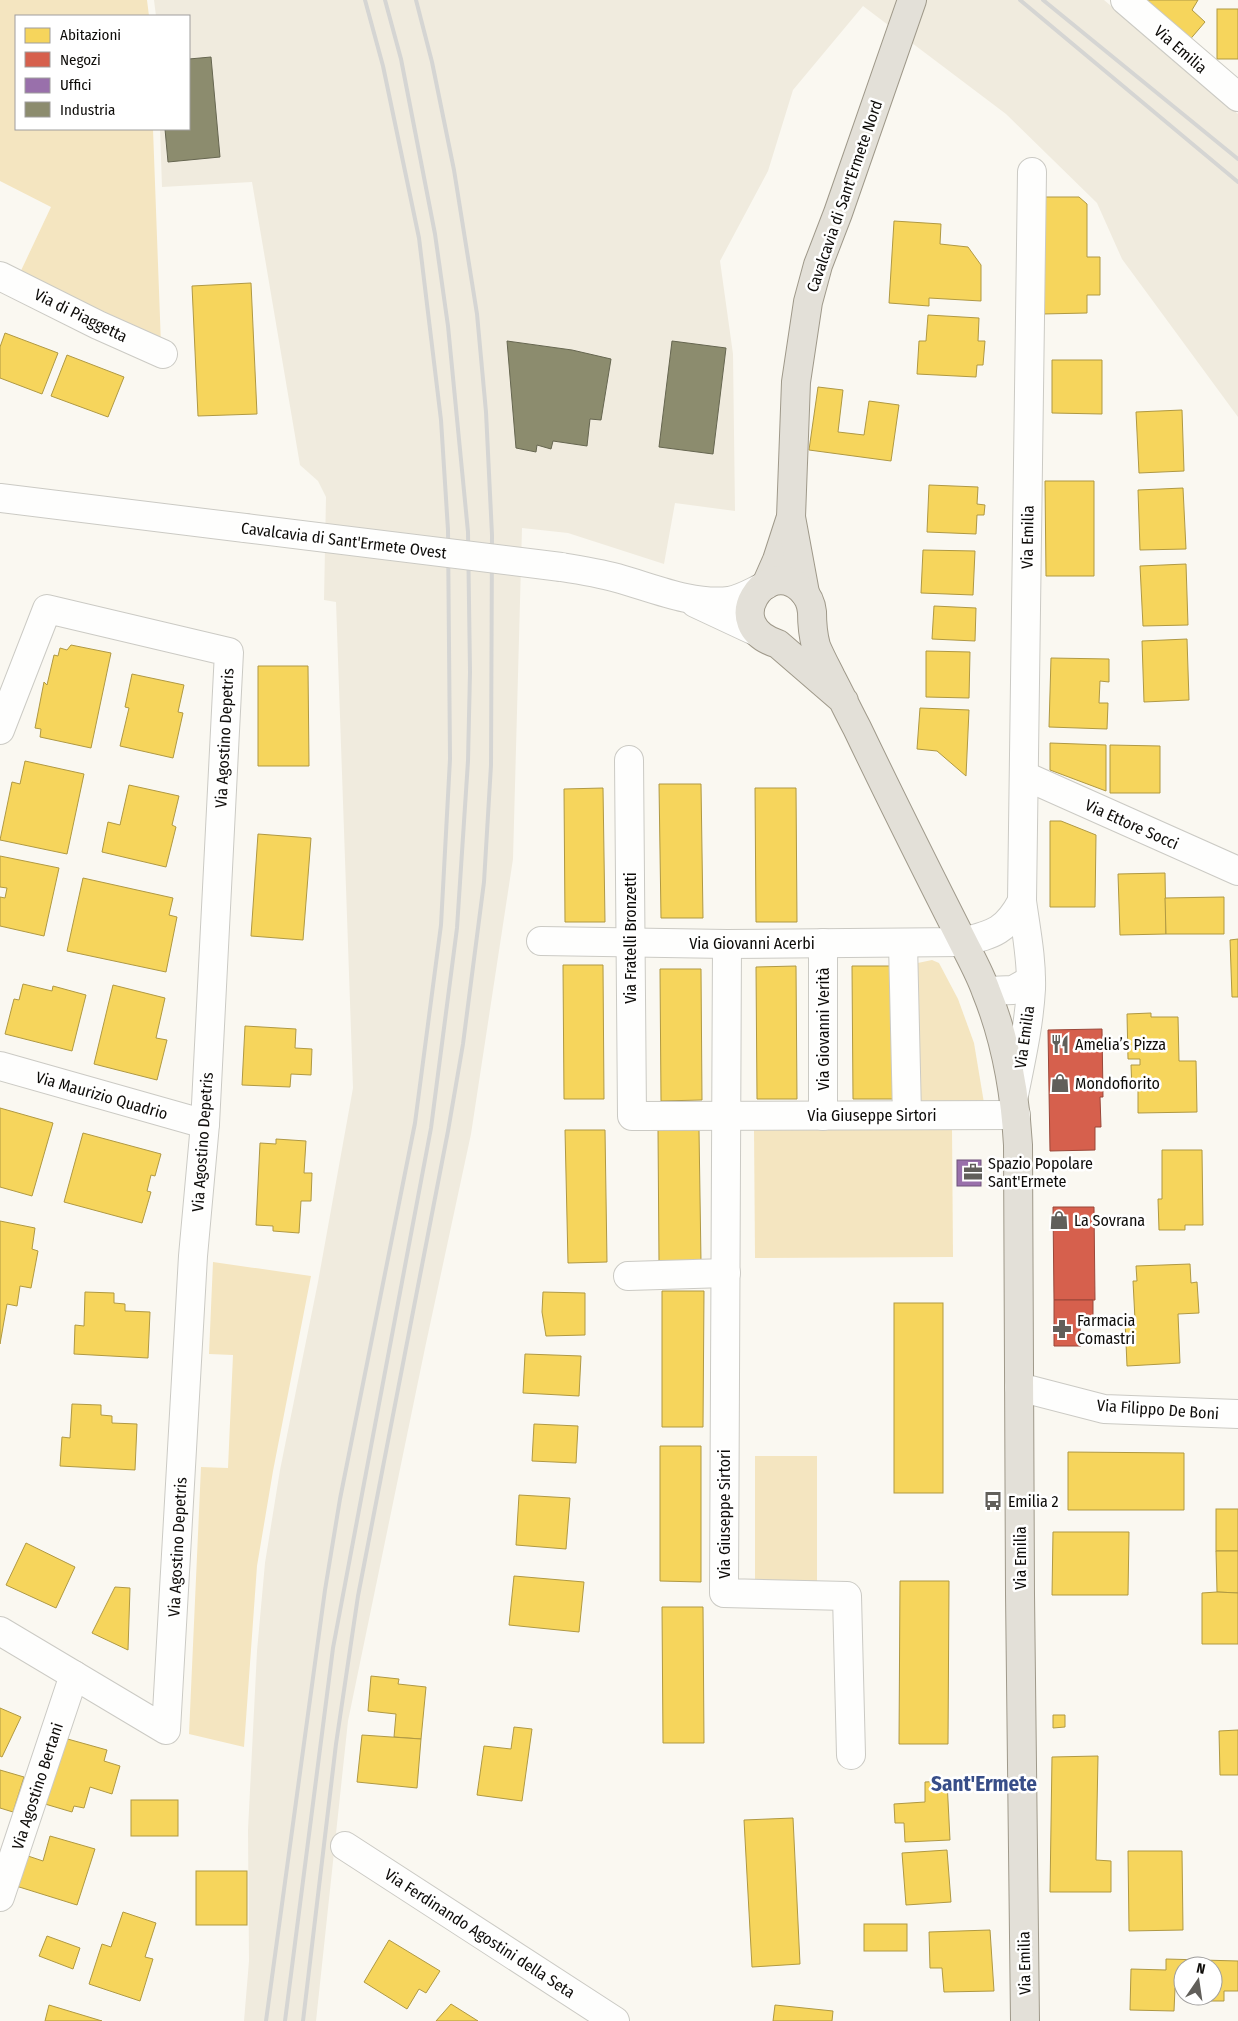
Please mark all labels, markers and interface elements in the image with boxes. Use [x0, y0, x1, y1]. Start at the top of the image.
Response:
legend [15, 15, 190, 130]
street label: Via Emilia [1150, 21, 1211, 77]
text: Abitazioni [60, 26, 121, 44]
text: Negozi [60, 51, 101, 69]
text: Uffici [60, 76, 91, 94]
street label: Cavalcavia di Sant'Ermete Nord [803, 98, 886, 295]
text: Industria [60, 101, 115, 119]
street label: Via di Piaggetta [31, 285, 131, 346]
street label: Via Emilia [1017, 505, 1038, 569]
street label: Cavalcavia di Sant'Ermete Ovest [240, 518, 449, 563]
street label: Via Agostino Depetris [211, 668, 238, 808]
street label: Via Ettore Socci [1082, 795, 1181, 854]
street label: Via Fratelli Bronzetti [621, 872, 640, 1004]
street label: Via Giovanni Acerbi [689, 934, 815, 953]
street label: Via Giovanni Verità [814, 967, 833, 1090]
street label: Via Emilia [1011, 1004, 1038, 1070]
restaurant icon: Amelia’s Pizza [1049, 1033, 1071, 1055]
place label: Amelia’s Pizza [1075, 1035, 1166, 1054]
street label: Via Maurizio Quadrio [34, 1068, 170, 1123]
street label: Via Agostino Depetris [188, 1071, 217, 1212]
shop icon: Mondofiorito [1049, 1072, 1071, 1094]
place label: Mondofiorito [1075, 1074, 1160, 1093]
street label: Via Giuseppe Sirtori [807, 1106, 937, 1125]
place label: Spazio Popolare Sant'Ermete [988, 1154, 1093, 1191]
office icon: Spazio Popolare Sant'Ermete [962, 1161, 984, 1183]
shop icon: La Sovrana [1048, 1209, 1070, 1231]
place label: La Sovrana [1074, 1211, 1145, 1230]
place label: Farmacia Comastri [1077, 1311, 1135, 1348]
pharmacy icon: Farmacia Comastri [1051, 1318, 1073, 1340]
street label: Via Filippo De Boni [1096, 1396, 1220, 1423]
street label: Via Giuseppe Sirtori [715, 1449, 734, 1579]
street label: Via Agostino Depetris [164, 1477, 191, 1617]
bus stop icon: Emilia 2 [982, 1490, 1004, 1512]
place label: Emilia 2 [1008, 1492, 1059, 1511]
street label: Via Emilia [1011, 1526, 1030, 1590]
street label: Via Agostino Bertani [8, 1720, 67, 1852]
district label: Sant'Ermete [931, 1771, 1037, 1797]
street label: Via Ferdinando Agostini della Seta [381, 1865, 579, 2002]
street label: Via Emilia [1014, 1931, 1035, 1995]
north arrow [1173, 1956, 1223, 2006]
text: N [1195, 1960, 1207, 1978]

